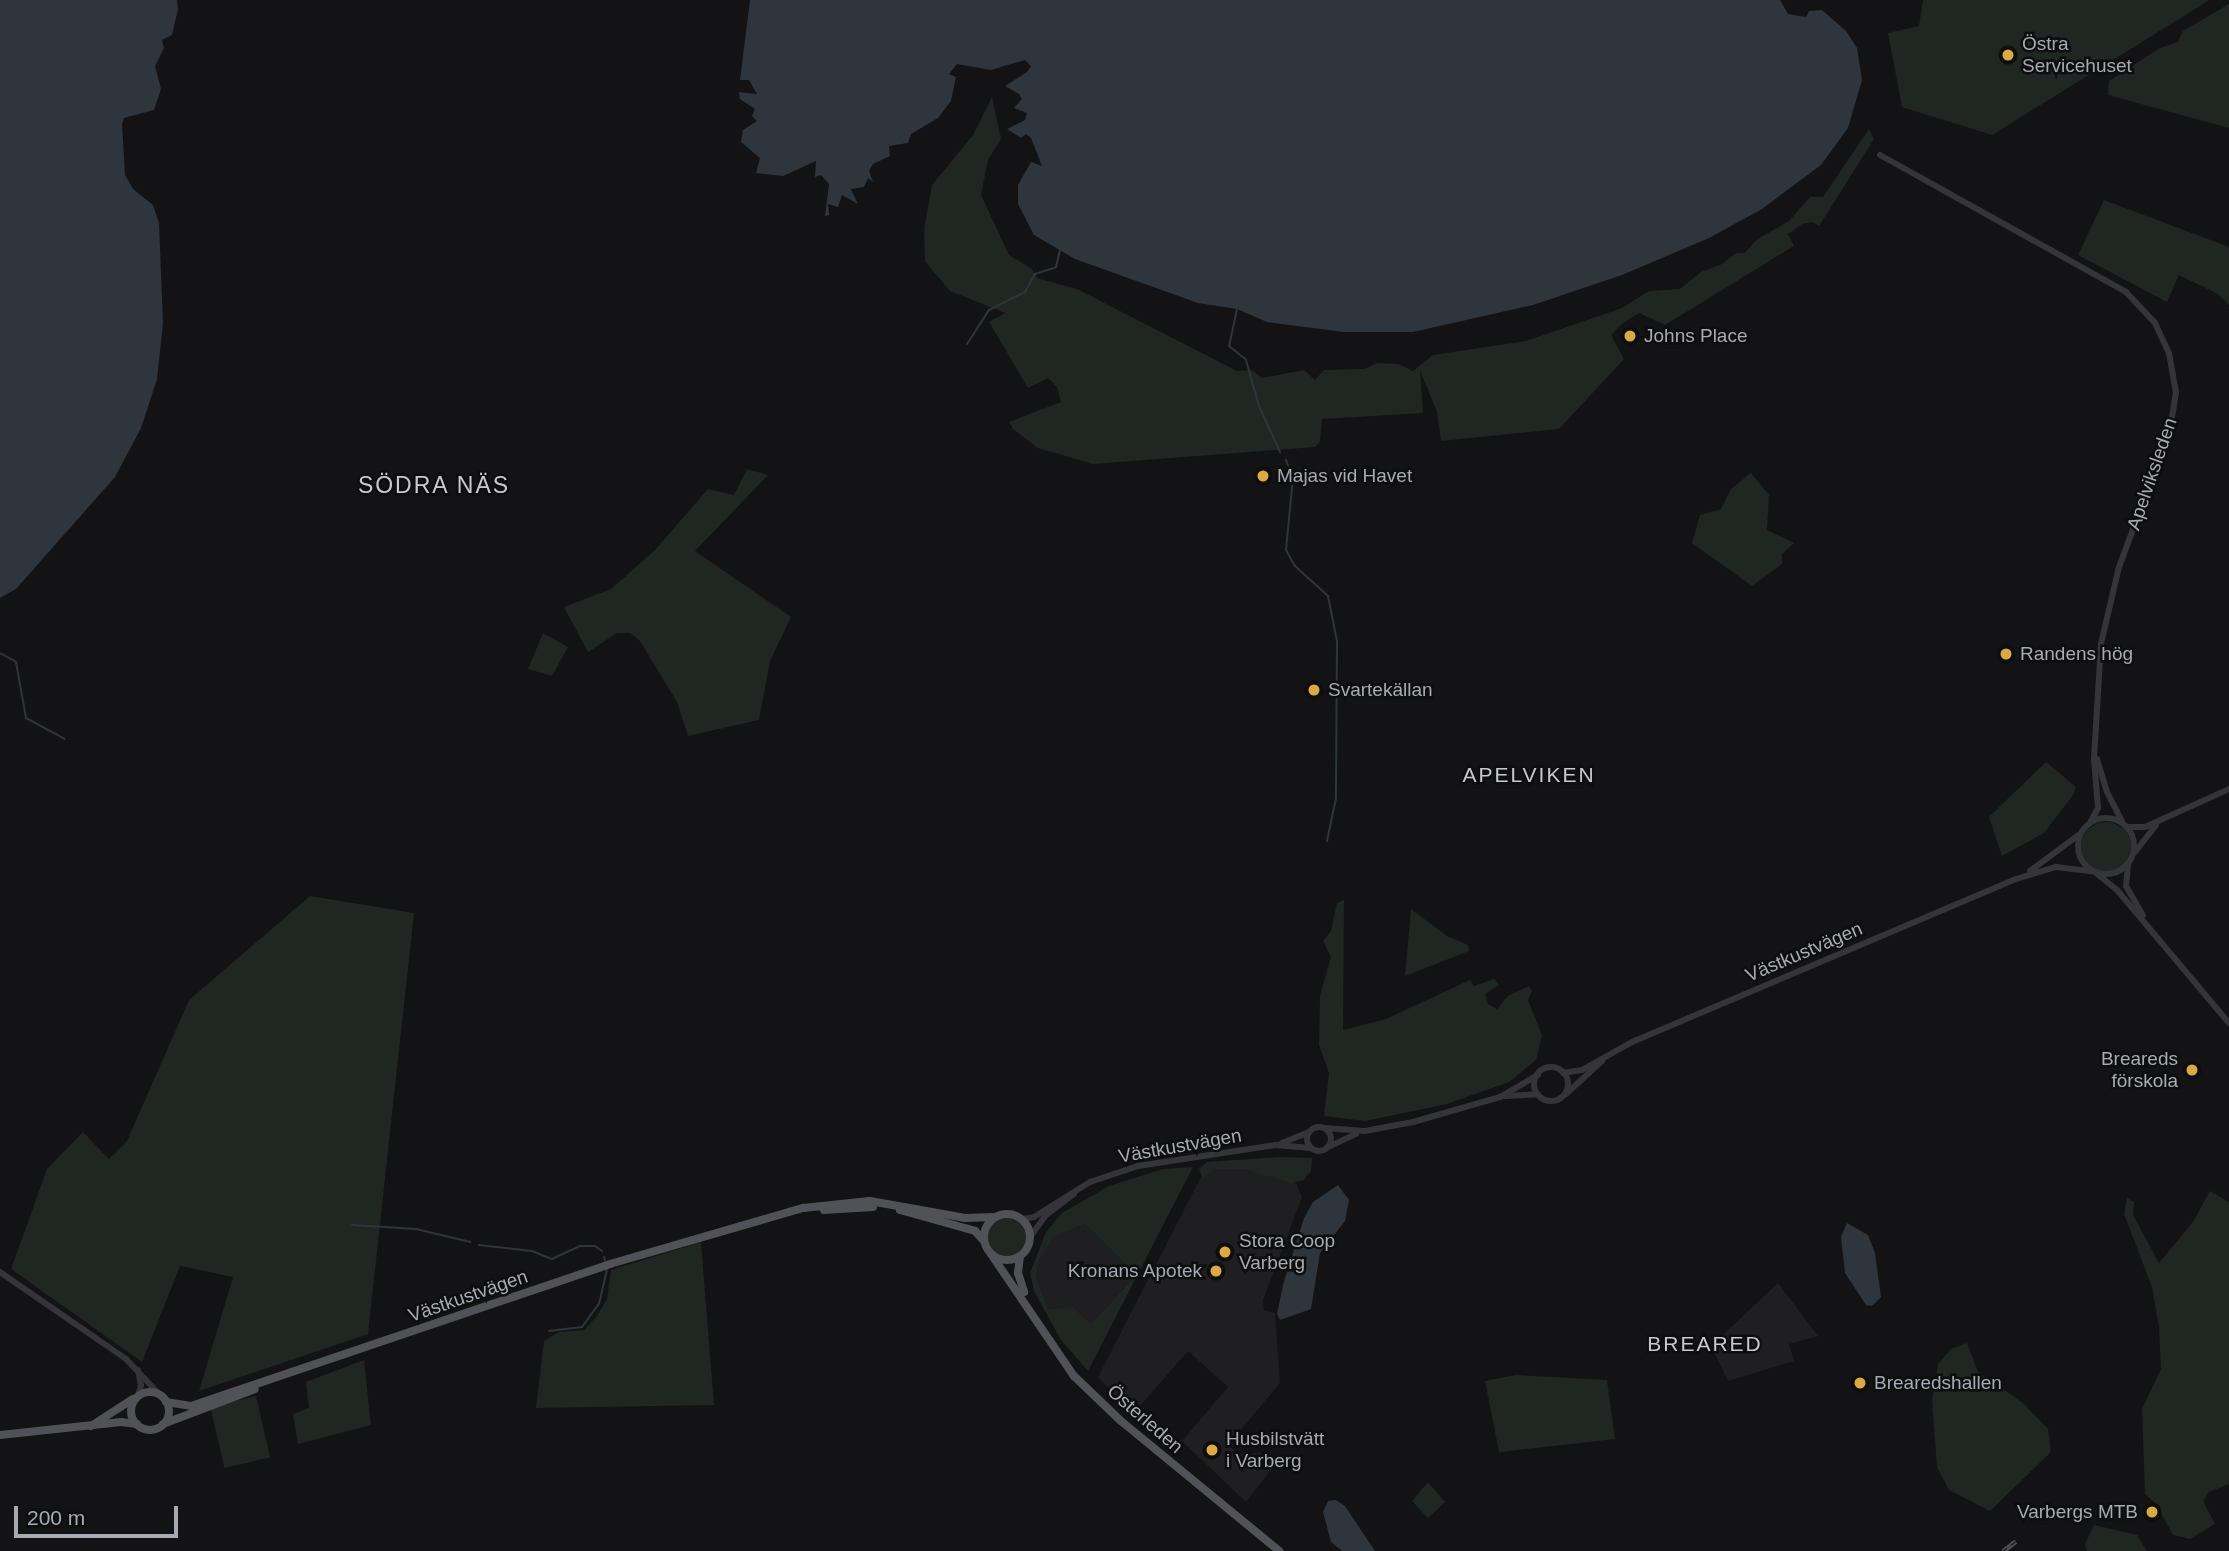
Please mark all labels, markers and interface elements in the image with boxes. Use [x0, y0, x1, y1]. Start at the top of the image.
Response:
place label: Östra Servicehuset [2022, 33, 2132, 77]
marker: Östra Servicehuset [2000, 47, 2016, 63]
place label: Johns Place [1644, 325, 1748, 347]
marker: Johns Place [1622, 328, 1638, 344]
street label: Apelviksleden [2122, 415, 2182, 533]
place label: Majas vid Havet [1277, 465, 1412, 487]
marker: Majas vid Havet [1255, 468, 1271, 484]
district label: SÖDRA NÄS [358, 471, 510, 499]
place label: Randens hög [2020, 643, 2133, 665]
marker: Randens hög [1998, 646, 2014, 662]
place label: Svartekällan [1328, 679, 1433, 701]
marker: Svartekällan [1306, 682, 1322, 698]
district label: APELVIKEN [1464, 762, 1594, 788]
street label: Västkustvägen [1742, 917, 1866, 987]
place label: Breareds förskola [2101, 1048, 2178, 1092]
marker: Breareds förskola [2184, 1062, 2200, 1078]
street label: Västkustvägen [1117, 1124, 1243, 1168]
place label: Stora Coop Varberg [1239, 1230, 1335, 1274]
marker: Stora Coop Varberg [1217, 1244, 1233, 1260]
place label: Kronans Apotek [1067, 1260, 1202, 1282]
marker: Kronans Apotek [1208, 1263, 1224, 1279]
street label: Västkustvägen [405, 1265, 531, 1327]
district label: BREARED [1648, 1331, 1762, 1357]
place label: Brearedshallen [1874, 1372, 2002, 1394]
marker: Brearedshallen [1852, 1375, 1868, 1391]
street label: Österleden [1102, 1380, 1188, 1458]
place label: Husbilstvätt i Varberg [1226, 1428, 1324, 1472]
marker: Husbilstvätt i Varberg [1204, 1442, 1220, 1458]
scale bar [18, 1492, 182, 1536]
place label: Varbergs MTB [2017, 1501, 2138, 1523]
marker: Varbergs MTB [2144, 1504, 2160, 1520]
text: 200 m [27, 1506, 85, 1529]

